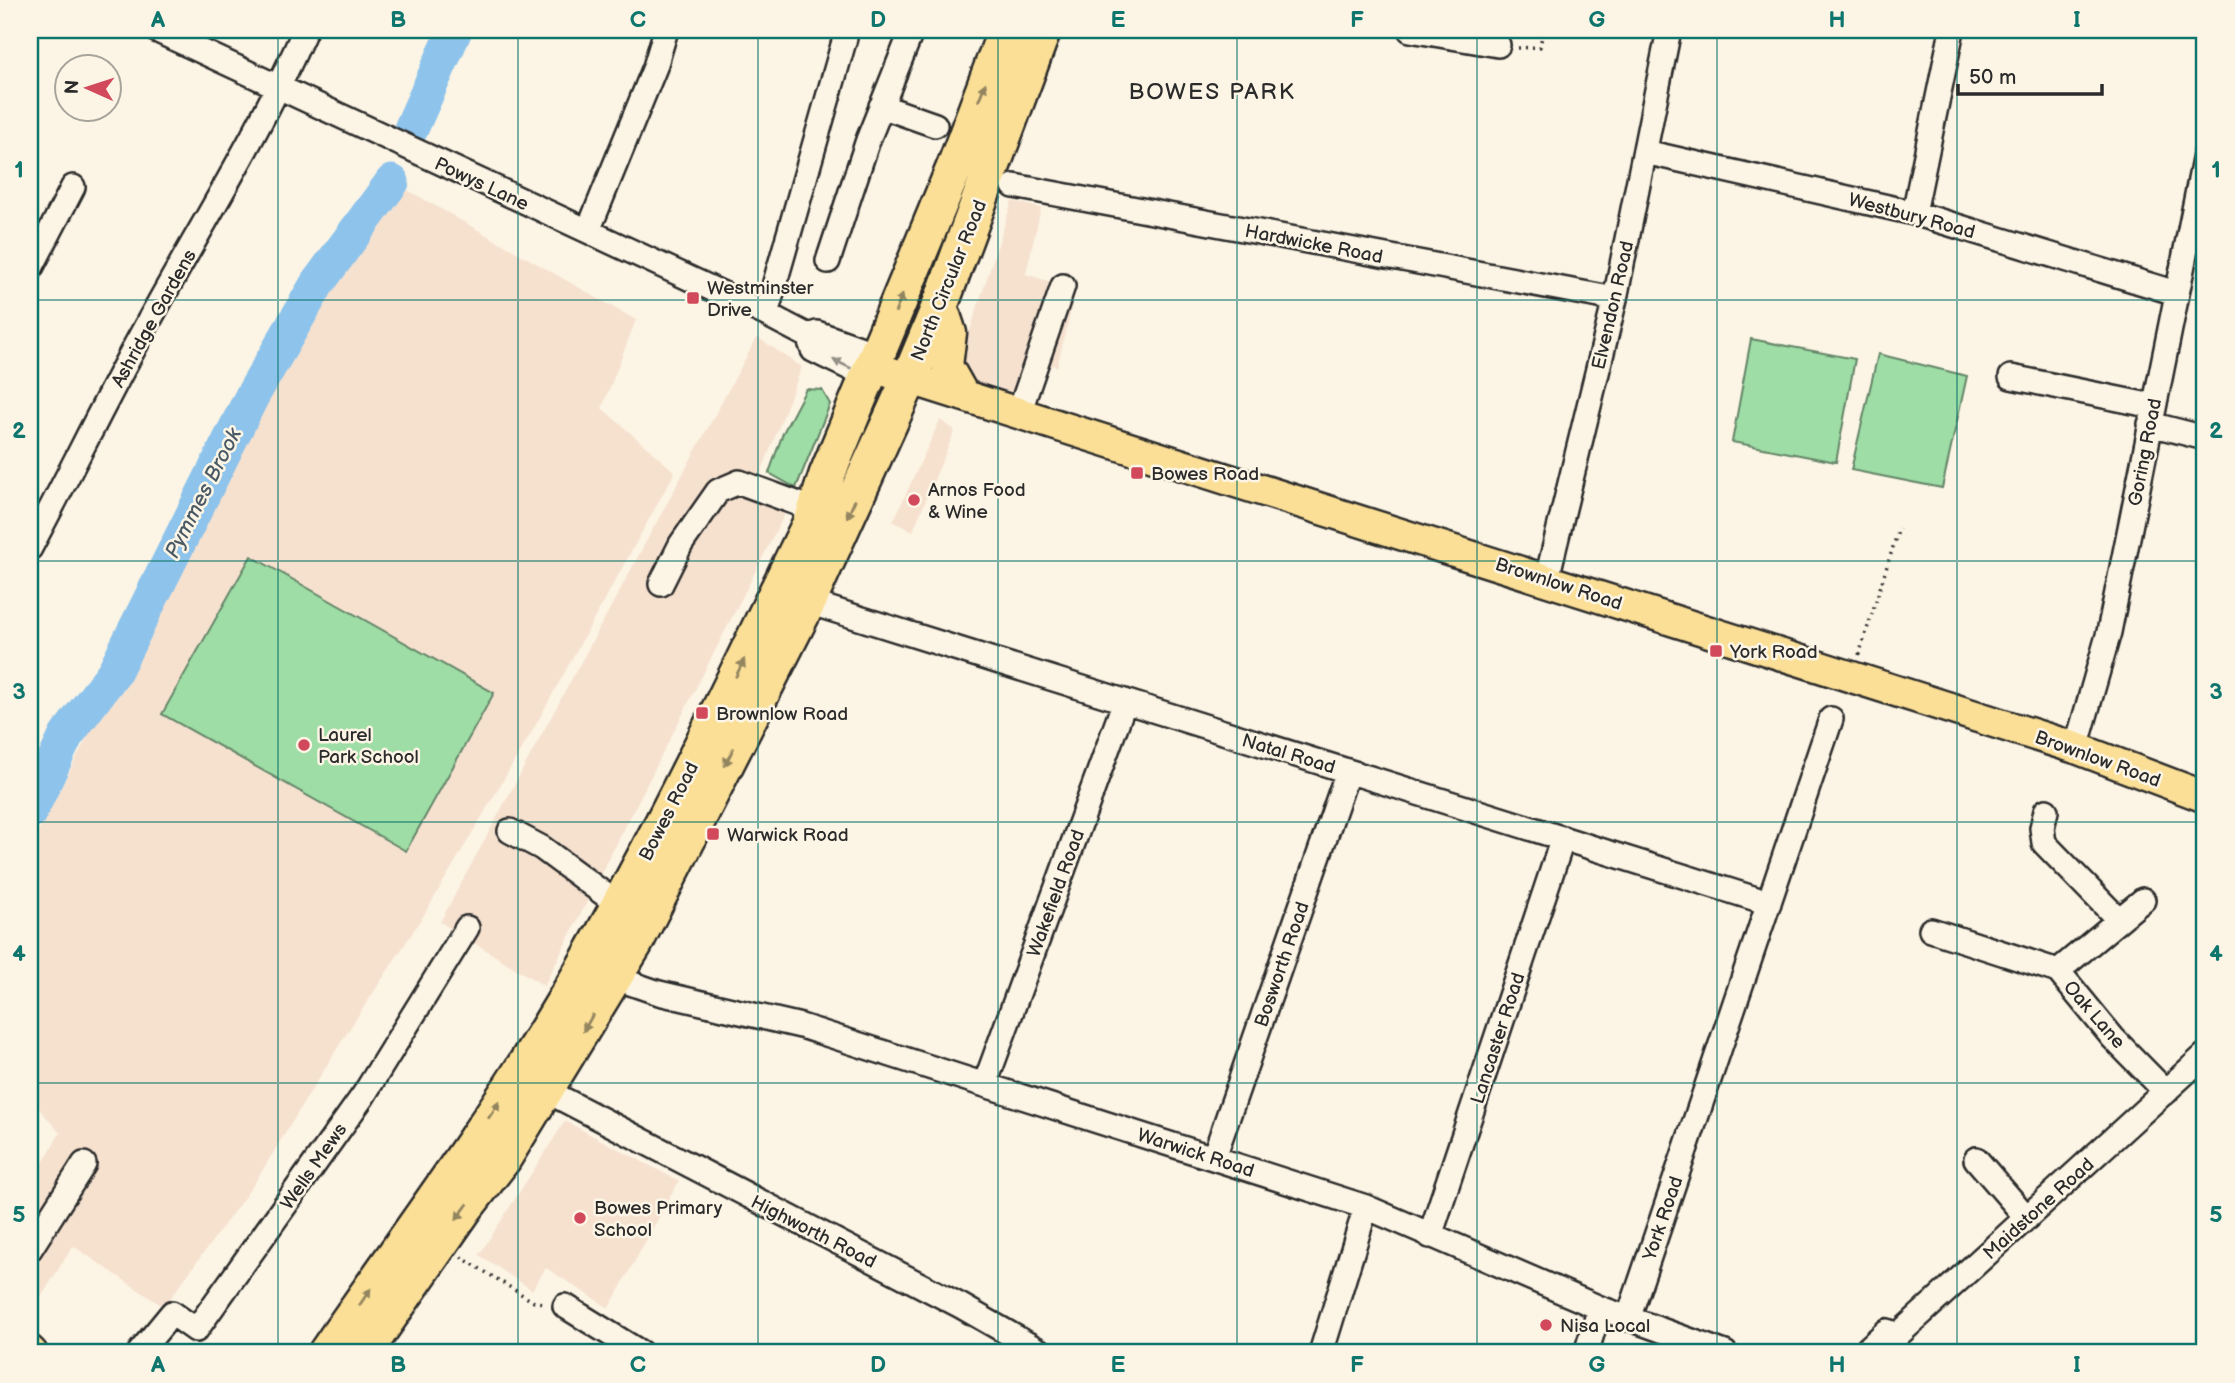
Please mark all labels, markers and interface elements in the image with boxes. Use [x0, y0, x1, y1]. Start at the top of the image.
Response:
text: A [150, 6, 166, 34]
text: B [390, 6, 406, 34]
text: C [630, 6, 646, 34]
text: D [870, 6, 886, 34]
text: E [1111, 6, 1126, 34]
text: F [1350, 6, 1364, 34]
text: G [1589, 6, 1606, 34]
text: H [1828, 6, 1846, 34]
text: I [2073, 6, 2081, 34]
north arrow [52, 52, 122, 122]
scale bar [1958, 52, 2102, 96]
text: 50 m [1969, 65, 2016, 90]
district label: BOWES PARK [1128, 78, 1296, 106]
text: N [61, 79, 84, 95]
one-way arrow [977, 81, 988, 102]
street label: Powys Lane [431, 153, 532, 216]
text: 1 [14, 156, 24, 184]
text: 1 [2211, 156, 2221, 184]
street label: Westbury Road [1846, 189, 1977, 244]
street label: North Circular Road [907, 197, 992, 364]
street label: Hardwicke Road [1243, 220, 1385, 269]
street label: Elvendon Road [1588, 239, 1639, 372]
street label: Ashridge Gardens [107, 246, 202, 392]
place label: Westminster Drive [707, 277, 815, 322]
marker: Westminster Drive [685, 290, 701, 306]
one-way arrow [893, 293, 904, 314]
one-way arrow [832, 358, 852, 370]
street label: Goring Road [2124, 397, 2167, 508]
text: 2 [12, 417, 26, 445]
text: 2 [2209, 417, 2223, 445]
water label: Pymmes Brook [160, 423, 247, 563]
place label: Bowes Road [1151, 463, 1259, 486]
marker: Bowes Road [1129, 465, 1145, 481]
place label: Arnos Food & Wine [928, 479, 1026, 524]
marker: Arnos Food & Wine [906, 492, 922, 508]
one-way arrow [845, 499, 856, 519]
street label: Brownlow Road [1492, 553, 1625, 616]
place label: York Road [1729, 641, 1818, 664]
marker: York Road [1708, 643, 1724, 659]
one-way arrow [734, 658, 746, 678]
text: 3 [12, 678, 26, 706]
text: 3 [2209, 678, 2223, 706]
place label: Brownlow Road [716, 703, 848, 726]
marker: Brownlow Road [694, 705, 710, 721]
place label: Laurel Park School [318, 724, 419, 769]
street label: Brownlow Road [2031, 726, 2164, 793]
street label: Natal Road [1239, 729, 1338, 780]
marker: Laurel Park School [296, 737, 312, 753]
one-way arrow [723, 747, 734, 767]
street label: Bowes Road [635, 758, 704, 865]
place label: Warwick Road [727, 824, 849, 847]
marker: Warwick Road [705, 826, 721, 842]
street label: Wakefield Road [1023, 827, 1090, 960]
street label: Bosworth Road [1250, 899, 1315, 1030]
text: 4 [12, 940, 26, 968]
text: 4 [2209, 940, 2223, 968]
street label: Lancaster Road [1466, 970, 1530, 1107]
street label: Oak Lane [2058, 976, 2130, 1054]
one-way arrow [582, 1013, 594, 1032]
one-way arrow [488, 1100, 501, 1120]
street label: Wells Mews [276, 1119, 352, 1215]
street label: Warwick Road [1134, 1124, 1257, 1183]
street label: Maidstone Road [1979, 1153, 2099, 1265]
street label: York Road [1638, 1173, 1689, 1265]
street label: Highworth Road [747, 1191, 880, 1274]
place label: Bowes Primary School [594, 1197, 723, 1242]
text: 5 [12, 1201, 26, 1229]
text: 5 [2209, 1201, 2223, 1229]
one-way arrow [455, 1203, 469, 1221]
marker: Bowes Primary School [572, 1210, 588, 1226]
one-way arrow [358, 1288, 372, 1306]
place label: Nisa Local [1560, 1315, 1650, 1338]
marker: Nisa Local [1538, 1317, 1554, 1333]
text: A [150, 1351, 166, 1379]
text: B [390, 1351, 406, 1379]
text: C [630, 1351, 646, 1379]
text: D [870, 1351, 886, 1379]
text: E [1111, 1351, 1126, 1379]
text: F [1350, 1351, 1364, 1379]
text: G [1589, 1351, 1606, 1379]
text: H [1828, 1351, 1846, 1379]
text: I [2073, 1351, 2081, 1379]

